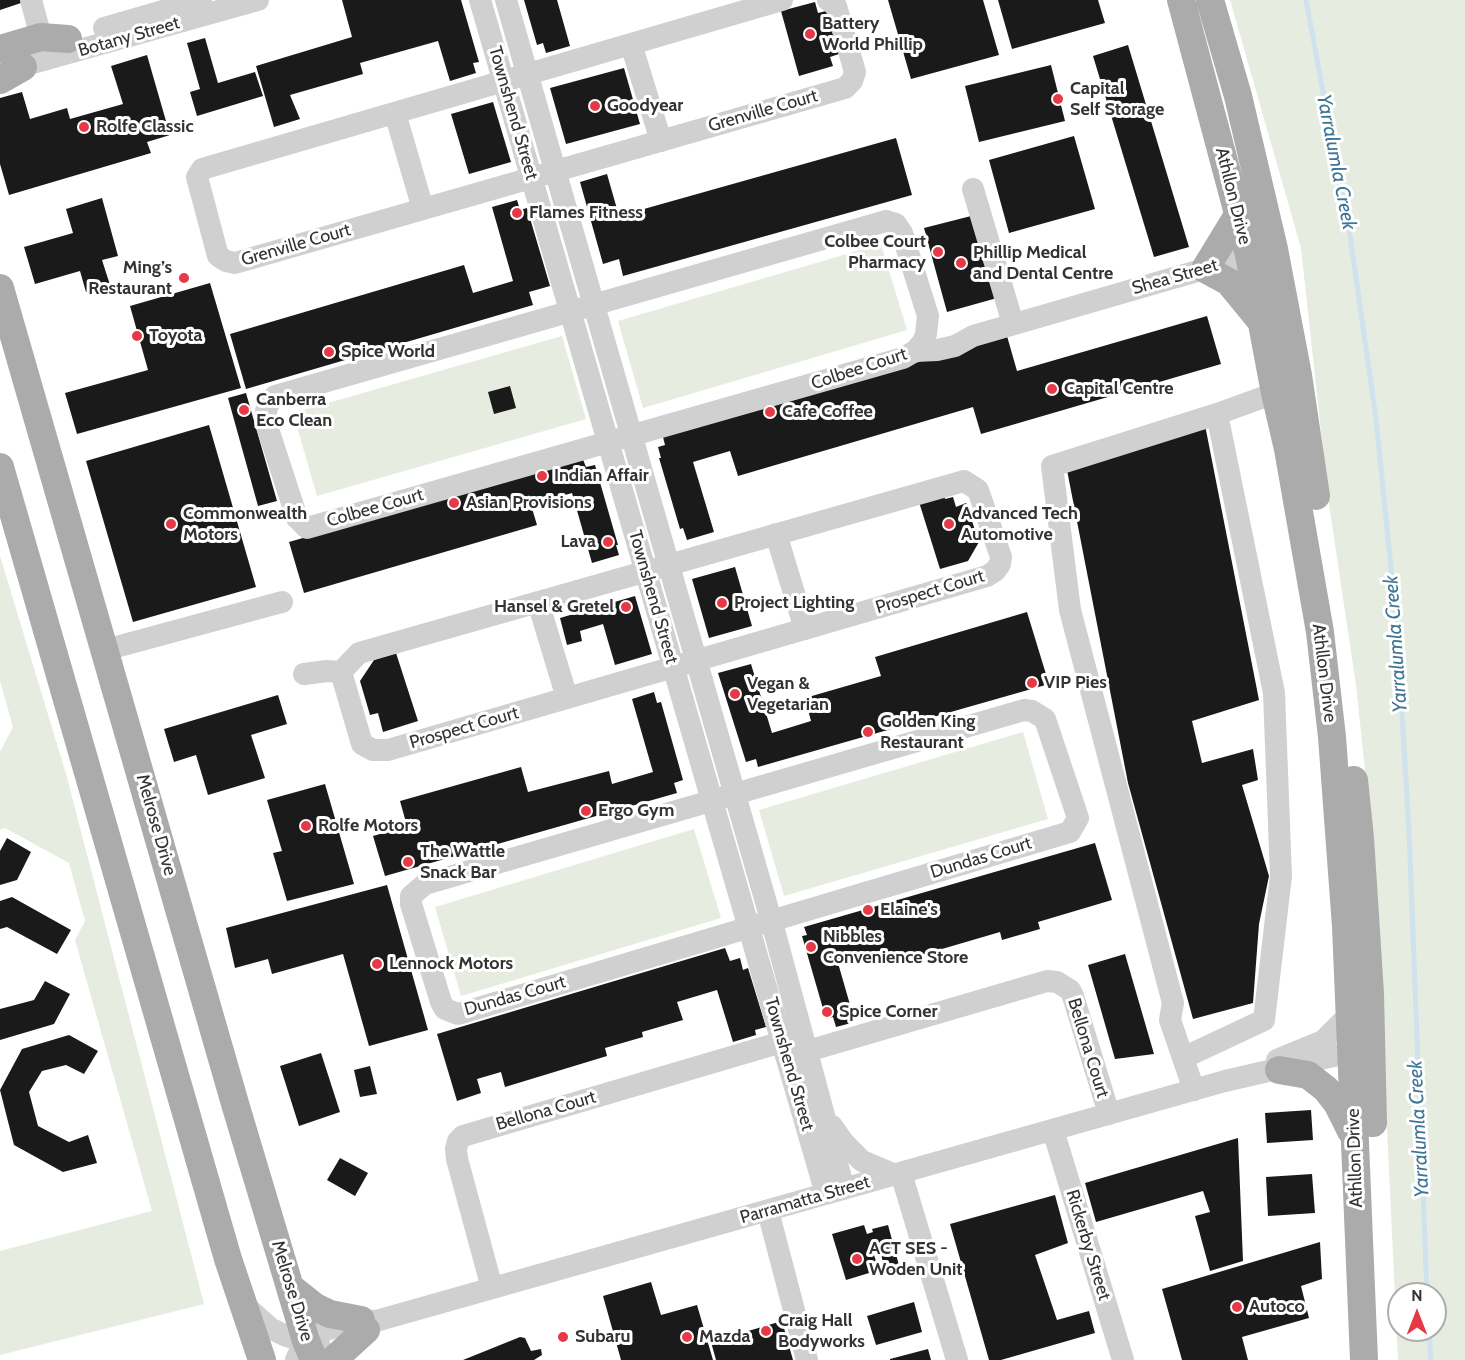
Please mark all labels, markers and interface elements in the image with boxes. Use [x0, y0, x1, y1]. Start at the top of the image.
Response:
street label: Botany Street [76, 12, 182, 62]
place label: Battery World Phillip [822, 13, 923, 56]
marker: Battery World Phillip [803, 27, 817, 41]
street label: Townshend Street [484, 44, 542, 182]
place label: Capital Self Storage [1070, 78, 1164, 121]
street label: Grenville Court [706, 85, 820, 137]
marker: Capital Self Storage [1051, 92, 1065, 106]
water label: Yarralumla Creek [1311, 92, 1361, 232]
place label: Goodyear [607, 95, 683, 117]
marker: Goodyear [588, 99, 602, 113]
place label: Rolfe Classic [96, 116, 194, 138]
marker: Rolfe Classic [77, 120, 91, 134]
street label: Athllon Drive [1211, 145, 1255, 247]
place label: Flames Fitness [529, 202, 643, 224]
marker: Flames Fitness [510, 206, 524, 220]
street label: Grenville Court [239, 219, 353, 271]
place label: Colbee Court Pharmacy [824, 231, 926, 274]
place label: Phillip Medical and Dental Centre [973, 242, 1113, 284]
marker: Colbee Court Pharmacy [931, 245, 945, 259]
street label: Shea Street [1130, 254, 1220, 300]
marker: Phillip Medical and Dental Centre [954, 256, 968, 270]
place label: Ming’s Restaurant [88, 257, 172, 300]
marker: Ming’s Restaurant [177, 271, 191, 285]
place label: Toyota [149, 325, 202, 347]
marker: Toyota [130, 329, 144, 343]
place label: Spice World [341, 341, 435, 363]
street label: Colbee Court [808, 343, 910, 395]
marker: Spice World [322, 345, 336, 359]
place label: Capital Centre [1064, 378, 1174, 400]
marker: Capital Centre [1045, 382, 1059, 396]
place label: Canberra Eco Clean [256, 389, 332, 432]
place label: Cafe Coffee [782, 401, 873, 423]
marker: Canberra Eco Clean [237, 403, 251, 417]
marker: Cafe Coffee [763, 405, 777, 419]
place label: Indian Affair [554, 465, 649, 487]
marker: Indian Affair [535, 469, 549, 483]
street label: Colbee Court [324, 484, 426, 532]
place label: Asian Provisions [466, 492, 592, 514]
marker: Asian Provisions [447, 496, 461, 510]
place label: Commonwealth Motors [183, 503, 307, 546]
place label: Advanced Tech Automotive [961, 503, 1078, 546]
marker: Commonwealth Motors [164, 517, 178, 531]
marker: Advanced Tech Automotive [942, 517, 956, 531]
street label: Townshend Street [624, 528, 682, 666]
place label: Lava [561, 531, 596, 553]
marker: Lava [601, 535, 615, 549]
street label: Prospect Court [873, 565, 987, 619]
water label: Yarralumla Creek [1379, 575, 1413, 713]
place label: Project Lighting [734, 592, 854, 614]
place label: Hansel & Gretel [494, 596, 614, 618]
marker: Project Lighting [715, 596, 729, 610]
marker: Hansel & Gretel [619, 600, 633, 614]
street label: Athllon Drive [1307, 622, 1341, 724]
place label: VIP Pies [1044, 672, 1107, 694]
place label: Vegan & Vegetarian [747, 673, 829, 716]
marker: VIP Pies [1025, 676, 1039, 690]
marker: Vegan & Vegetarian [728, 687, 742, 701]
street label: Prospect Court [407, 702, 521, 754]
place label: Golden King Restaurant [880, 711, 975, 754]
marker: Golden King Restaurant [861, 725, 875, 739]
street label: Melrose Drive [131, 772, 181, 878]
place label: Ergo Gym [598, 800, 674, 822]
marker: Ergo Gym [579, 804, 593, 818]
place label: Rolfe Motors [318, 815, 418, 837]
marker: Rolfe Motors [299, 819, 313, 833]
street label: Dundas Court [928, 832, 1034, 884]
place label: The Wattle Snack Bar [420, 841, 505, 884]
marker: The Wattle Snack Bar [401, 855, 415, 869]
place label: Elaine's [880, 899, 938, 921]
marker: Elaine's [861, 903, 875, 917]
place label: Nibbles Convenience Store [823, 926, 968, 968]
marker: Nibbles Convenience Store [804, 940, 818, 954]
place label: Lennock Motors [389, 953, 513, 975]
marker: Lennock Motors [370, 957, 384, 971]
street label: Dundas Court [462, 971, 568, 1021]
street label: Townshend Street [760, 995, 818, 1133]
street label: Bellona Court [1063, 996, 1113, 1100]
place label: Spice Corner [839, 1001, 938, 1023]
marker: Spice Corner [820, 1005, 834, 1019]
water label: Yarralumla Creek [1403, 1060, 1435, 1198]
street label: Bellona Court [494, 1086, 598, 1136]
street label: Athllon Drive [1342, 1108, 1368, 1208]
street label: Parramatta Street [738, 1171, 872, 1229]
street label: Rickerby Street [1061, 1187, 1115, 1303]
street label: Melrose Drive [266, 1238, 318, 1344]
place label: ACT SES - Woden Unit [869, 1238, 963, 1280]
marker: ACT SES - Woden Unit [850, 1252, 864, 1266]
north arrow [1387, 1282, 1447, 1342]
text: N [1411, 1286, 1423, 1305]
place label: Autoco [1249, 1296, 1305, 1318]
marker: Autoco [1230, 1300, 1244, 1314]
place label: Craig Hall Bodyworks [778, 1310, 865, 1352]
marker: Craig Hall Bodyworks [759, 1324, 773, 1338]
place label: Subaru [575, 1326, 630, 1348]
place label: Mazda [699, 1326, 750, 1348]
marker: Subaru [556, 1330, 570, 1344]
marker: Mazda [680, 1330, 694, 1344]

